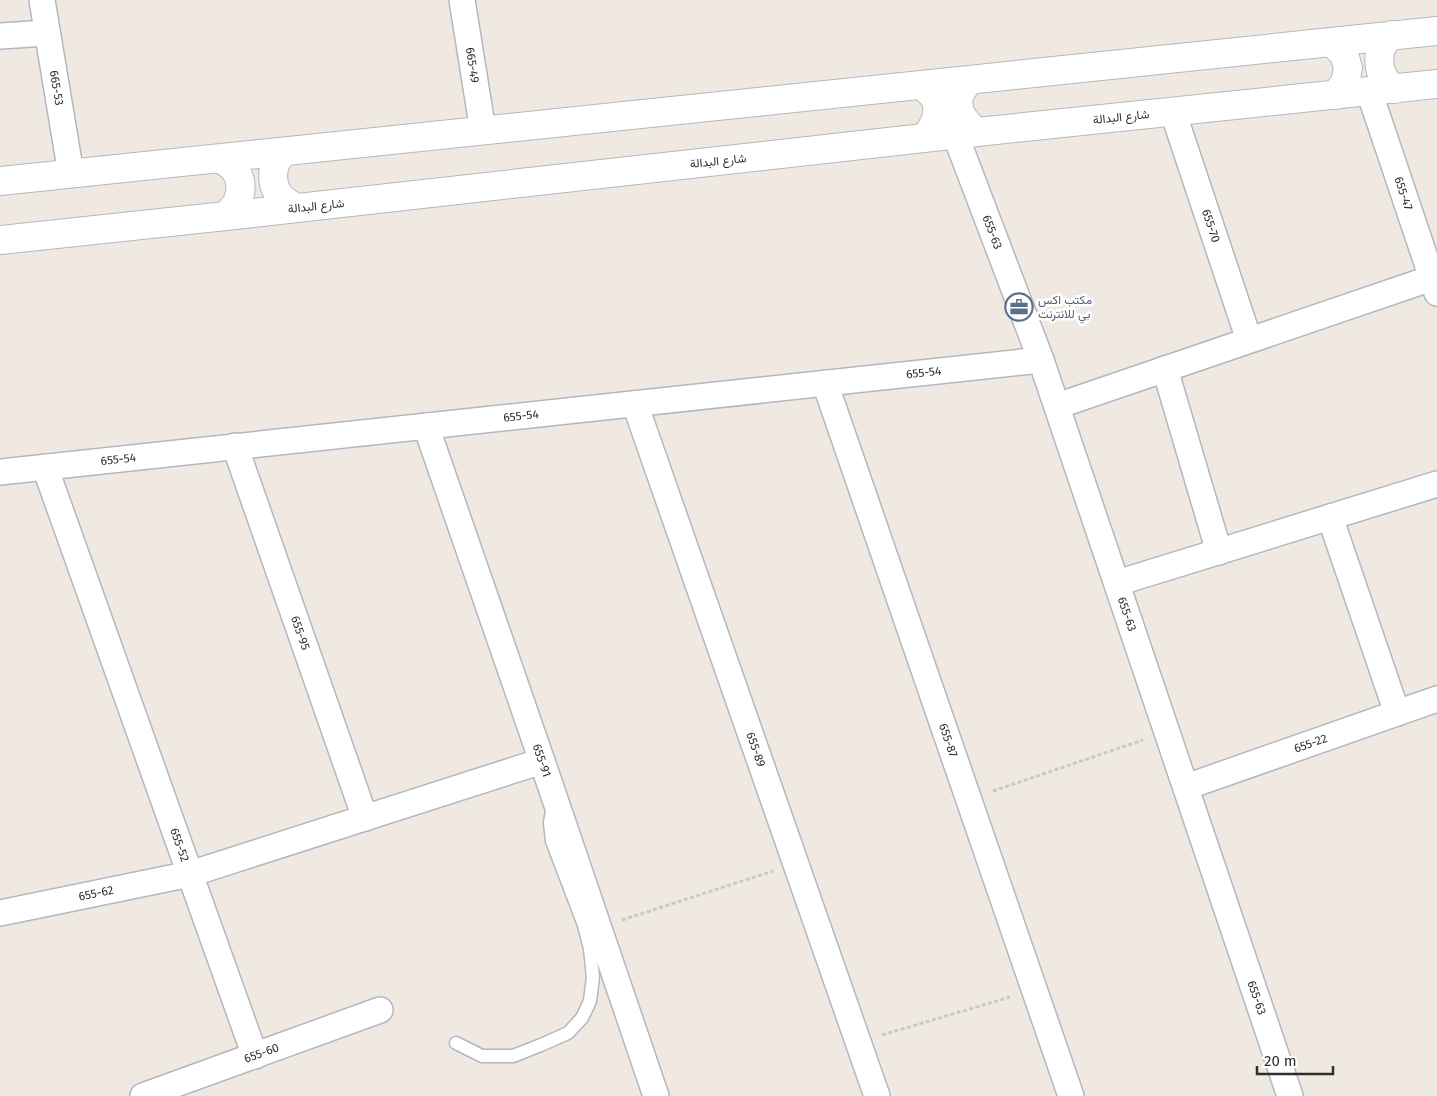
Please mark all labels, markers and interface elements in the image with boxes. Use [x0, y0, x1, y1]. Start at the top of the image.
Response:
street label: 665-49 [463, 46, 482, 84]
street label: 665-53 [47, 69, 66, 106]
street label: شارع البدالة [1092, 107, 1150, 129]
street label: شارع البدالة [689, 151, 747, 173]
street label: 655-47 [1391, 175, 1416, 212]
street label: شارع البدالة [287, 196, 345, 218]
street label: 655-70 [1199, 207, 1223, 245]
street label: 655-63 [979, 213, 1005, 251]
office icon: مكتب اكس بي للانترنت [1004, 292, 1034, 322]
place label: مكتب اكس بي للانترنت [1038, 293, 1092, 324]
street label: 655-54 [905, 364, 943, 381]
street label: 655-54 [503, 407, 540, 425]
street label: 655-54 [100, 450, 137, 468]
street label: 655-63 [1115, 595, 1139, 633]
street label: 655-95 [288, 614, 313, 652]
street label: 655-87 [936, 722, 961, 759]
street label: 655-89 [743, 730, 768, 769]
street label: 655-22 [1292, 731, 1329, 756]
street label: 655-91 [530, 742, 554, 779]
street label: 655-52 [167, 826, 192, 864]
street label: 655-62 [77, 883, 115, 904]
street label: 655-63 [1244, 979, 1269, 1017]
street label: 655-60 [242, 1040, 281, 1066]
scale bar [1257, 1044, 1333, 1076]
text: 20 m [1264, 1052, 1297, 1070]

